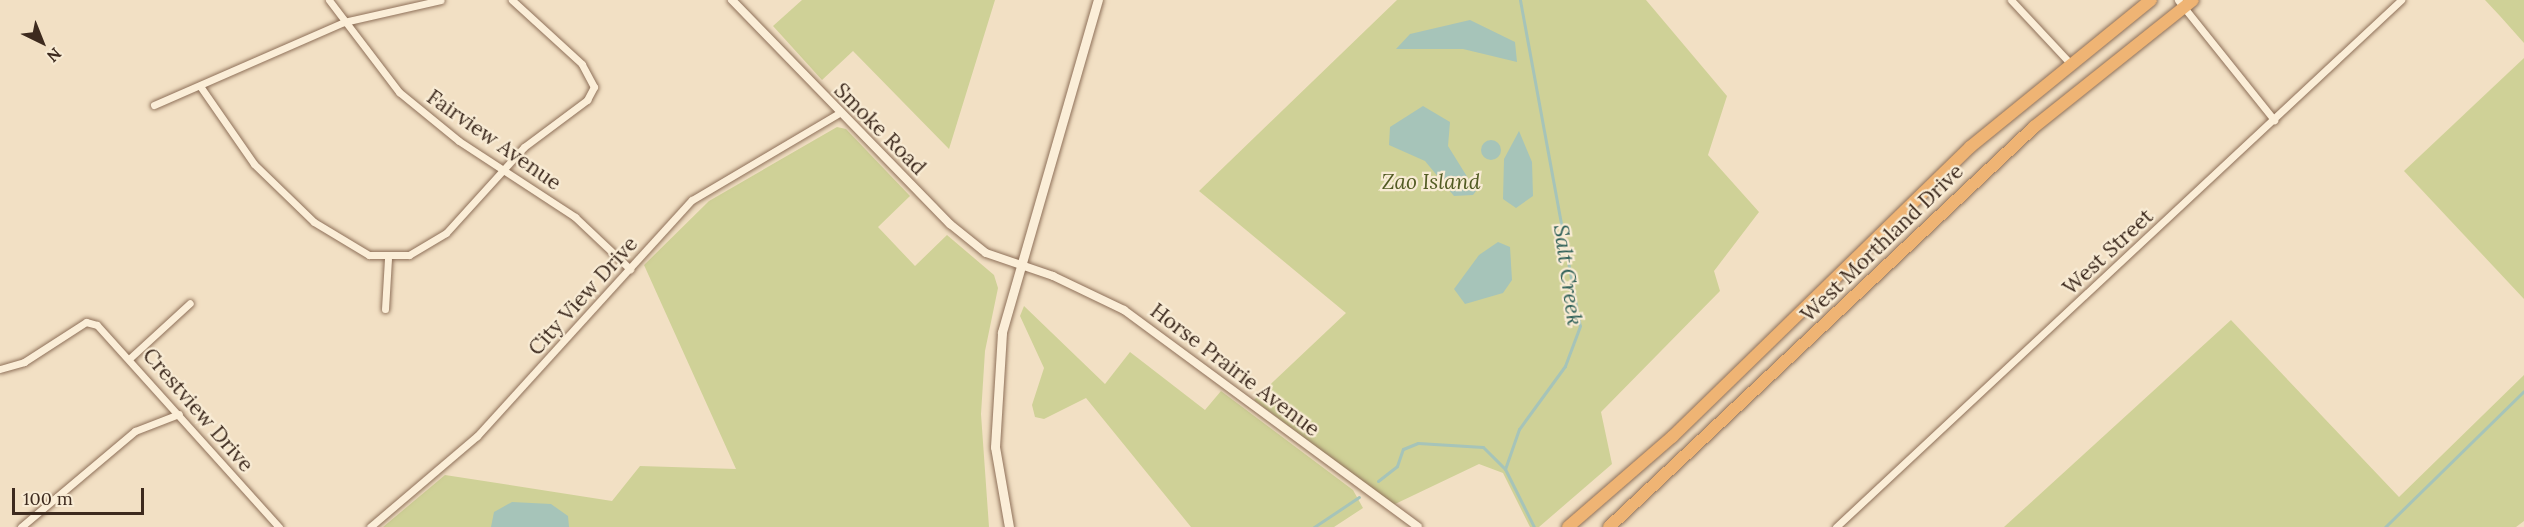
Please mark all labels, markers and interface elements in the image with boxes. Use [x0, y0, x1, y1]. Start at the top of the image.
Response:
north arrow [12, 12, 72, 72]
text: N [43, 44, 66, 67]
street label: Smoke Road [829, 78, 931, 180]
street label: Fairview Avenue [422, 84, 566, 196]
street label: West Morthland Drive [1796, 159, 1968, 327]
park label: Zao Island [1382, 169, 1480, 195]
street label: West Street [2058, 204, 2158, 300]
water label: Salt Creek [1548, 223, 1588, 327]
street label: City View Drive [523, 231, 643, 361]
street label: Horse Prairie Avenue [1145, 298, 1325, 442]
street label: Crestview Drive [137, 343, 259, 477]
scale bar [15, 476, 147, 514]
text: 100 m [23, 487, 73, 510]

